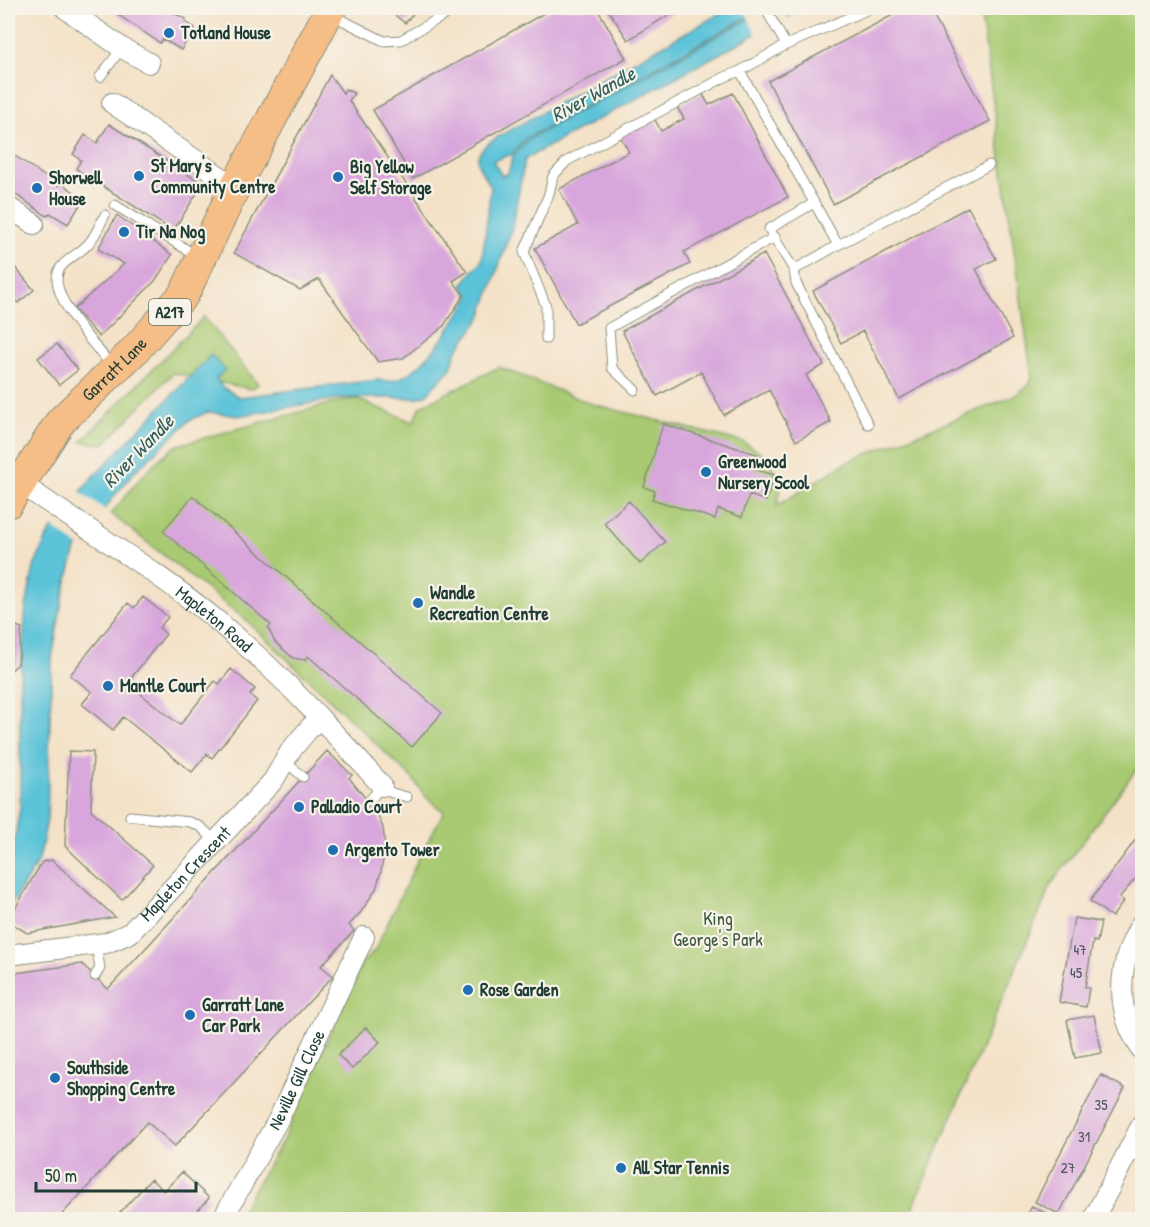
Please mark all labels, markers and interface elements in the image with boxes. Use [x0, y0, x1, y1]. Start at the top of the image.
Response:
place label: Totland House [180, 20, 272, 45]
marker: Totland House [162, 26, 176, 40]
water label: River Wandle [546, 59, 640, 128]
place label: St Mary's Community Centre [151, 153, 276, 200]
place label: Big Yellow Self Storage [350, 154, 433, 201]
place label: Shorwell House [49, 165, 104, 211]
marker: St Mary's Community Centre [132, 169, 146, 183]
marker: Big Yellow Self Storage [331, 170, 345, 184]
marker: Shorwell House [30, 181, 44, 195]
place label: Tir Na Nog [135, 219, 205, 245]
marker: Tir Na Nog [117, 225, 131, 239]
road number: A217 [149, 299, 191, 325]
street label: Garratt Lane [76, 332, 153, 407]
water label: River Wandle [96, 407, 180, 493]
place label: Greenwood Nursery Scool [718, 449, 810, 496]
marker: Greenwood Nursery Scool [699, 465, 713, 479]
street label: Mapleton Road [171, 580, 258, 658]
place label: Wandle Recreation Centre [430, 580, 550, 626]
marker: Wandle Recreation Centre [411, 596, 425, 610]
place label: Mantle Court [120, 673, 206, 698]
marker: Mantle Court [101, 679, 115, 693]
place label: Palladio Court [311, 794, 402, 819]
marker: Palladio Court [292, 800, 306, 814]
street label: Mapleton Crescent [134, 820, 237, 927]
place label: Argento Tower [345, 837, 440, 863]
marker: Argento Tower [326, 843, 340, 857]
park label: King George's Park [673, 906, 763, 952]
house number: 47 [1073, 939, 1087, 960]
house number: 45 [1070, 962, 1083, 983]
place label: Rose Garden [480, 977, 559, 1002]
marker: Rose Garden [461, 983, 475, 997]
place label: Garratt Lane Car Park [202, 992, 285, 1038]
marker: Garratt Lane Car Park [183, 1008, 197, 1022]
street label: Neville Gill Close [262, 1026, 331, 1134]
place label: Southside Shopping Centre [67, 1055, 176, 1102]
marker: Southside Shopping Centre [48, 1071, 62, 1085]
house number: 35 [1094, 1094, 1108, 1115]
house number: 31 [1078, 1126, 1090, 1147]
scale bar [36, 1155, 196, 1193]
place label: All Star Tennis [633, 1155, 729, 1180]
house number: 27 [1061, 1157, 1075, 1178]
marker: All Star Tennis [614, 1161, 628, 1175]
text: 50 m [45, 1163, 77, 1188]

